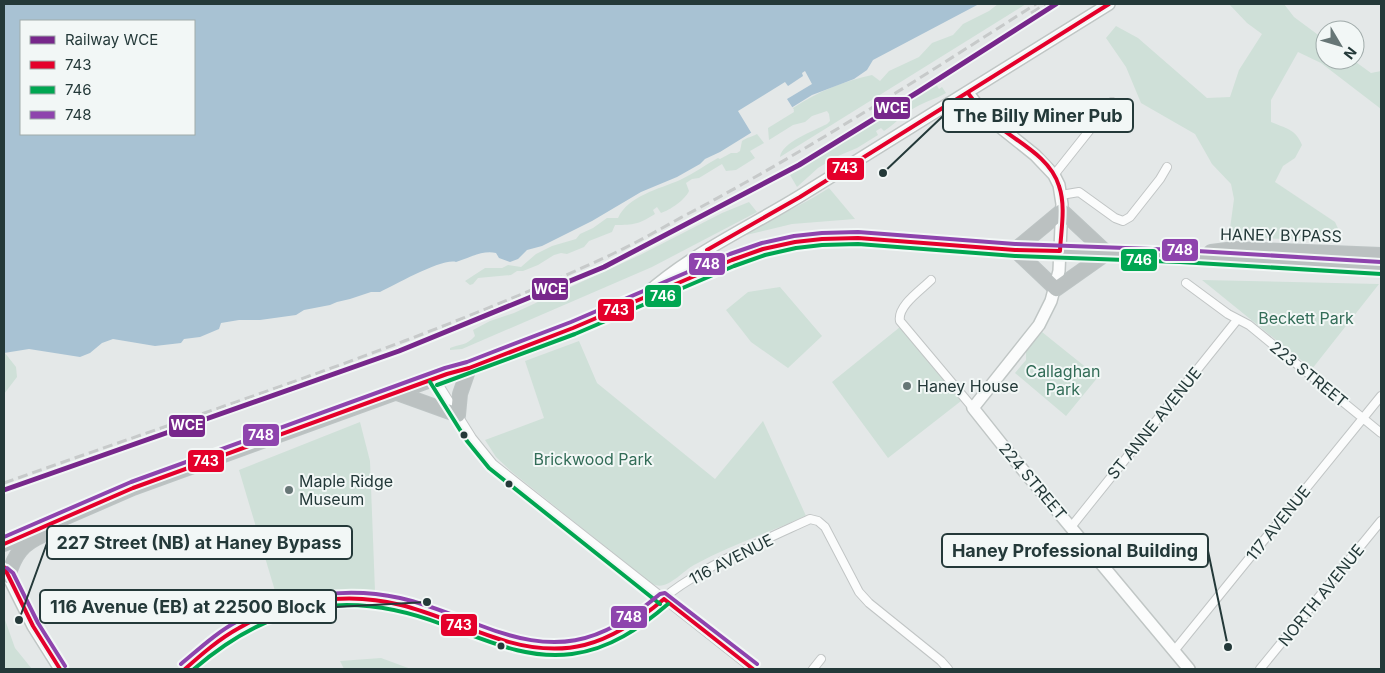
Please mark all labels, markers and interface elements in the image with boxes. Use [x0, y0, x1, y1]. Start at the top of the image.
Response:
legend [20, 20, 195, 135]
north arrow [1315, 20, 1365, 70]
text: Railway WCE [65, 30, 158, 49]
text: N [1341, 44, 1361, 63]
text: 743 [65, 55, 92, 74]
text: 746 [65, 80, 92, 99]
line badge: WCE [873, 96, 911, 120]
text: WCE [875, 99, 909, 116]
callout: The Billy Miner Pub [943, 99, 1133, 132]
text: 748 [65, 105, 92, 124]
text: The Billy Miner Pub [953, 105, 1123, 126]
line badge: 743 [826, 157, 865, 181]
text: 743 [832, 159, 858, 176]
street label: HANEY BYPASS [1220, 224, 1342, 246]
line badge: 748 [1161, 238, 1199, 262]
text: 748 [1167, 241, 1193, 258]
line badge: 746 [1120, 248, 1158, 272]
text: 746 [1126, 251, 1152, 268]
line badge: 748 [688, 252, 726, 276]
text: 748 [694, 255, 720, 272]
line badge: WCE [531, 277, 569, 301]
text: WCE [533, 280, 567, 297]
line badge: 746 [644, 284, 682, 308]
text: 746 [650, 287, 676, 304]
line badge: 743 [597, 298, 635, 322]
text: 743 [603, 301, 629, 318]
park label: Beckett Park [1258, 308, 1354, 328]
street label: 223 STREET [1266, 337, 1352, 411]
park label: Callaghan Park [1025, 361, 1101, 399]
street label: ST ANNE AVENUE [1103, 363, 1205, 483]
place label: Haney House [917, 376, 1019, 396]
marker: Haney House [901, 380, 913, 392]
line badge: WCE [168, 414, 206, 438]
text: WCE [170, 416, 204, 433]
line badge: 748 [242, 423, 280, 447]
text: 748 [248, 426, 274, 443]
unlabelled marker [459, 430, 469, 440]
street label: 224 STREET [995, 438, 1071, 524]
line badge: 743 [187, 449, 225, 473]
park label: Brickwood Park [533, 449, 653, 469]
text: 743 [193, 452, 219, 469]
place label: Maple Ridge Museum [299, 471, 393, 509]
unlabelled marker [504, 479, 514, 489]
street label: 117 AVENUE [1242, 481, 1314, 565]
marker: Maple Ridge Museum [283, 484, 295, 496]
callout: 227 Street (NB) at Haney Bypass [47, 526, 352, 559]
street label: 116 AVENUE [686, 529, 776, 589]
text: 227 Street (NB) at Haney Bypass [56, 532, 342, 553]
callout: Haney Professional Building [942, 534, 1208, 567]
text: Haney Professional Building [952, 540, 1198, 561]
street label: NORTH AVENUE [1274, 540, 1368, 650]
callout: 116 Avenue (EB) at 22500 Block [40, 590, 336, 623]
text: 116 Avenue (EB) at 22500 Block [50, 596, 326, 617]
line badge: 748 [610, 605, 648, 629]
text: 748 [616, 608, 642, 625]
line badge: 743 [440, 613, 478, 637]
text: 743 [446, 616, 472, 633]
unlabelled marker [496, 641, 506, 651]

